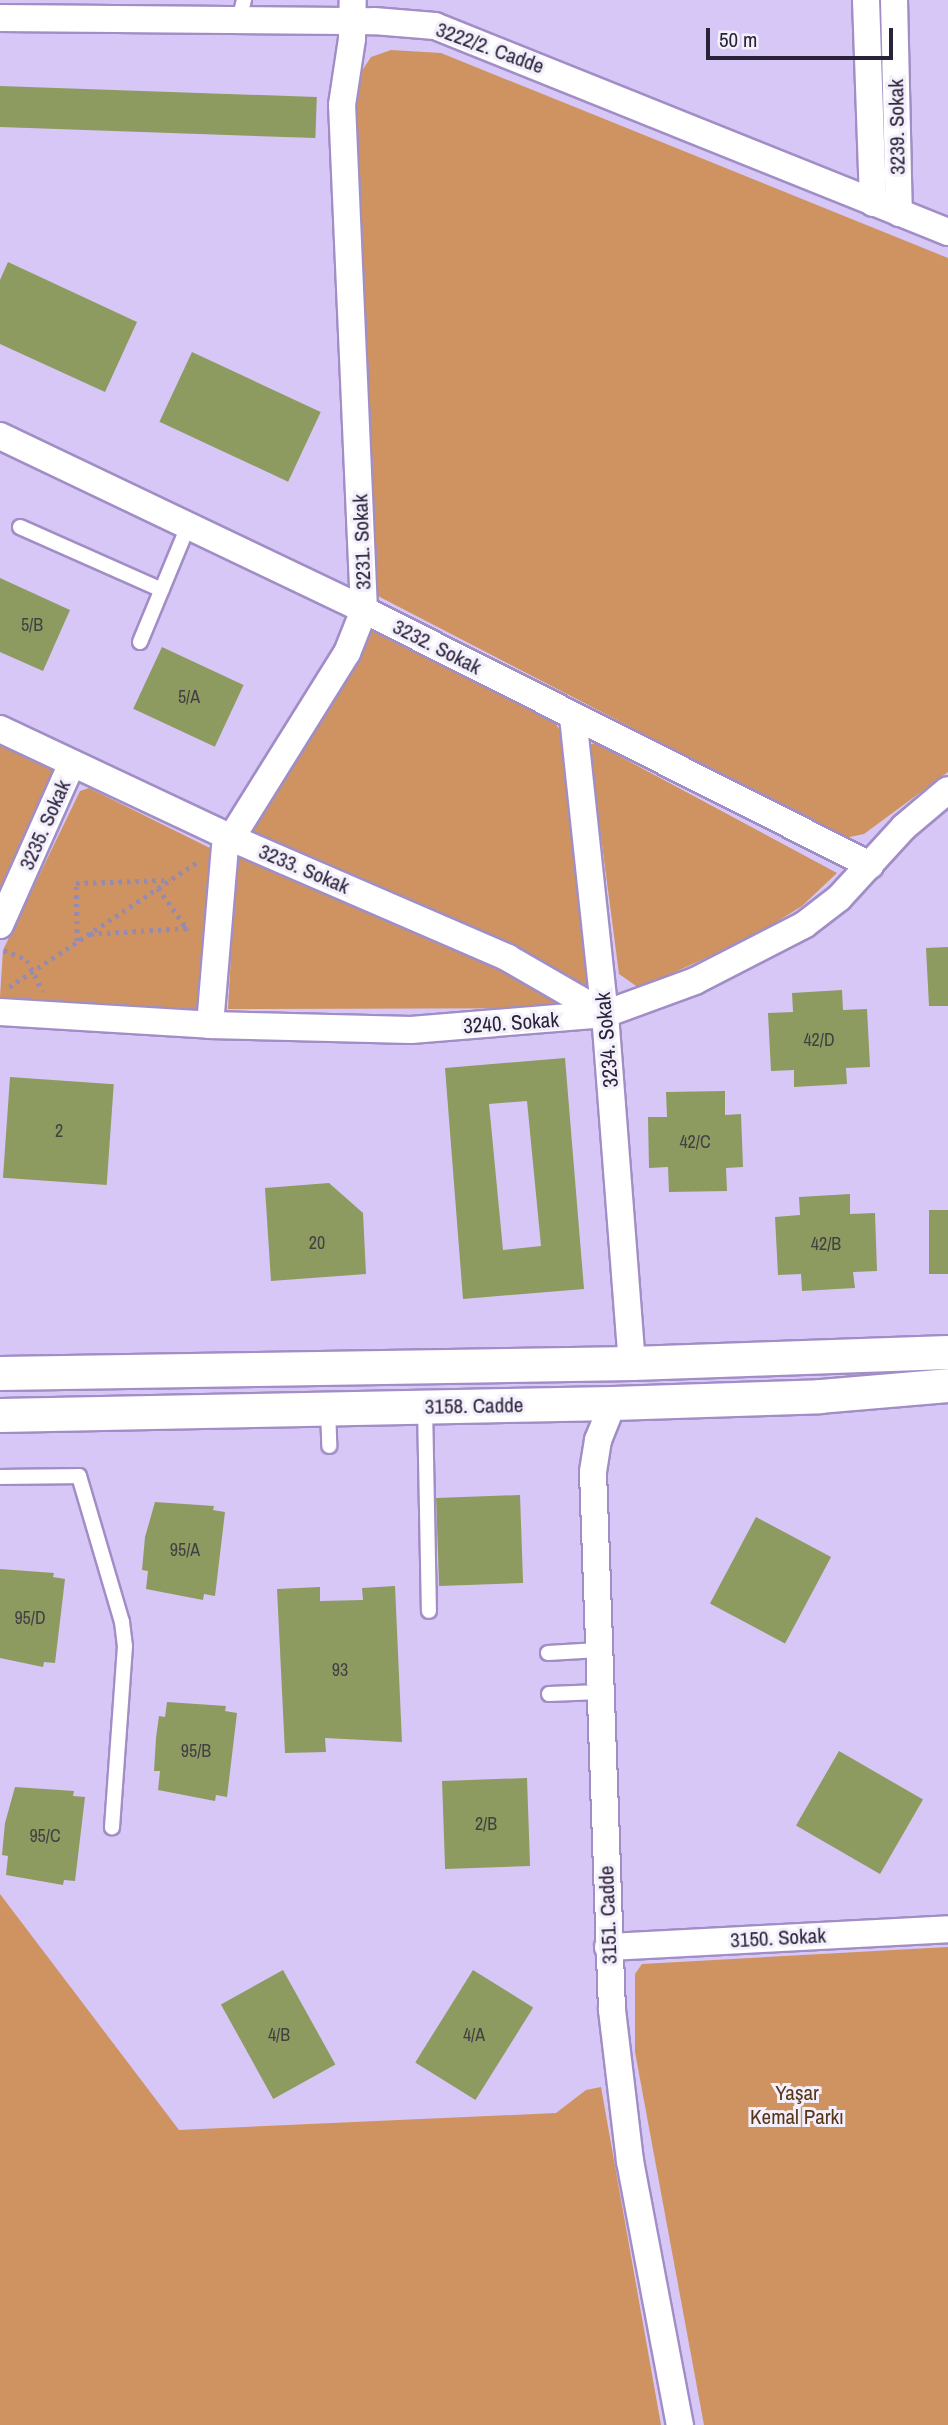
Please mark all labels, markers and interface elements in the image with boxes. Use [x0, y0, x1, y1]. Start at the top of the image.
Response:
scale bar [710, 14, 897, 58]
street label: 3222/2. Cadde [433, 17, 547, 79]
text: 50 m [719, 25, 757, 54]
street label: 3239. Sokak [884, 79, 910, 175]
street label: 3231. Sokak [348, 494, 376, 590]
house number: 5/B [21, 614, 43, 636]
street label: 3232. Sokak [389, 614, 485, 680]
house number: 5/A [178, 686, 200, 708]
street label: 3235. Sokak [14, 776, 76, 874]
street label: 3233. Sokak [255, 839, 353, 899]
street label: 3234. Sokak [590, 991, 624, 1089]
street label: 3240. Sokak [462, 1007, 560, 1039]
house number: 42/D [803, 1029, 835, 1051]
house number: 2 [55, 1120, 63, 1142]
house number: 42/C [679, 1131, 711, 1153]
house number: 20 [309, 1232, 325, 1254]
house number: 42/B [811, 1233, 841, 1255]
street label: 3158. Cadde [424, 1393, 524, 1419]
house number: 95/A [170, 1539, 200, 1561]
house number: 95/D [14, 1607, 46, 1629]
house number: 93 [332, 1659, 348, 1681]
house number: 95/B [181, 1740, 211, 1762]
house number: 2/B [475, 1813, 497, 1835]
house number: 95/C [29, 1825, 61, 1847]
street label: 3151. Cadde [594, 1865, 622, 1965]
street label: 3150. Sokak [730, 1923, 826, 1953]
house number: 4/B [268, 2024, 290, 2046]
house number: 4/A [463, 2024, 485, 2046]
park label: Yaşar Kemal Parkı [750, 2080, 844, 2130]

